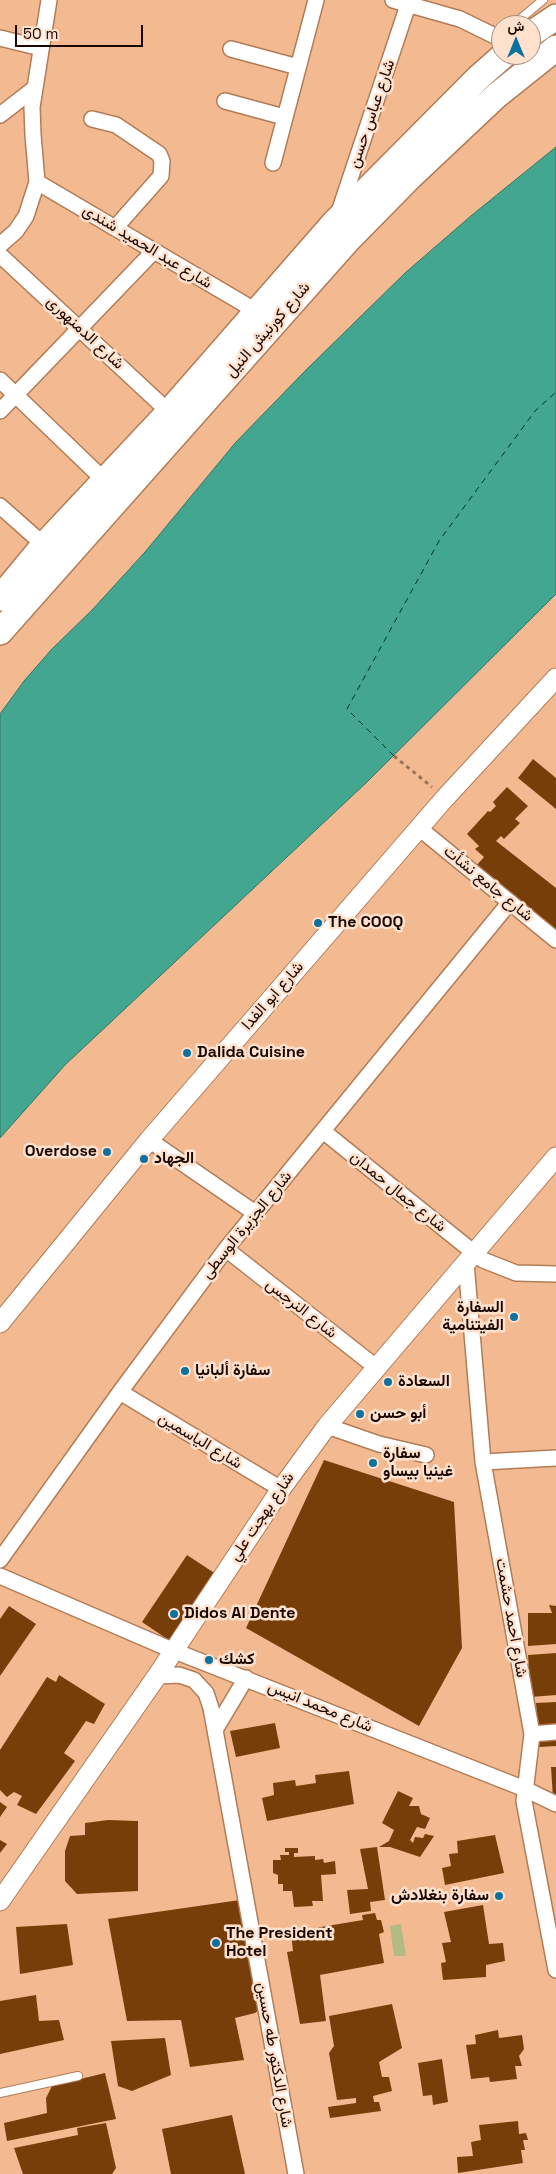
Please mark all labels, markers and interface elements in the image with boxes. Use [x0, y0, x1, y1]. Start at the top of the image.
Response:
scale bar [18, 15, 145, 47]
north arrow [491, 15, 541, 65]
text: ش [508, 17, 524, 35]
text: 50 m [23, 24, 58, 43]
street label: شارع عباس حسن [345, 57, 399, 171]
street label: شارع عبد الحميد شندى [79, 201, 215, 293]
street label: شارع كورنيش النيل [221, 278, 315, 382]
street label: شارع الدمنهورى [42, 292, 128, 374]
street label: شارع جامع نشأت [439, 842, 537, 926]
place label: The COOQ [328, 913, 403, 933]
marker: The COOQ [312, 917, 324, 929]
street label: شارع ابو الفدا [238, 958, 308, 1034]
place label: Dalida Cuisine [197, 1043, 305, 1063]
marker: Dalida Cuisine [181, 1047, 193, 1059]
place label: Overdose [25, 1142, 97, 1162]
marker: Overdose [101, 1146, 113, 1158]
street label: شارع جمال حمدان [346, 1148, 450, 1236]
place label: الجهاد [154, 1149, 194, 1169]
marker: الجهاد [138, 1153, 150, 1165]
street label: شارع الجزيرة الوسطى [198, 1167, 296, 1283]
street label: شارع النرجس [261, 1275, 341, 1343]
place label: السفارة الفيتنامية [442, 1298, 504, 1336]
marker: السفارة الفيتنامية [508, 1311, 520, 1323]
place label: سفارة ألبانيا [195, 1361, 270, 1381]
marker: سفارة ألبانيا [179, 1365, 191, 1377]
place label: السعادة [398, 1372, 450, 1392]
marker: السعادة [382, 1376, 394, 1388]
place label: أبو حسن [370, 1404, 426, 1424]
street label: شارع الياسمين [155, 1408, 245, 1474]
marker: أبو حسن [354, 1408, 366, 1420]
place label: سفارة غينيا بيساو [383, 1444, 453, 1482]
marker: سفارة غينيا بيساو [367, 1457, 379, 1469]
street label: شارع بهجت علي [225, 1469, 299, 1565]
street label: شارع احمد حشمت [491, 1557, 531, 1679]
place label: Didos Al Dente [184, 1604, 296, 1624]
marker: Didos Al Dente [168, 1608, 180, 1620]
place label: كشك [219, 1650, 254, 1670]
marker: كشك [203, 1654, 215, 1666]
street label: شارع محمد انيس [265, 1677, 375, 1737]
place label: سفارة بنغلادش [391, 1886, 489, 1906]
marker: سفارة بنغلادش [493, 1890, 505, 1902]
place label: The President Hotel [226, 1924, 333, 1962]
marker: The President Hotel [210, 1937, 222, 1949]
street label: شارع الدكتور طه حسين [252, 1981, 296, 2129]

